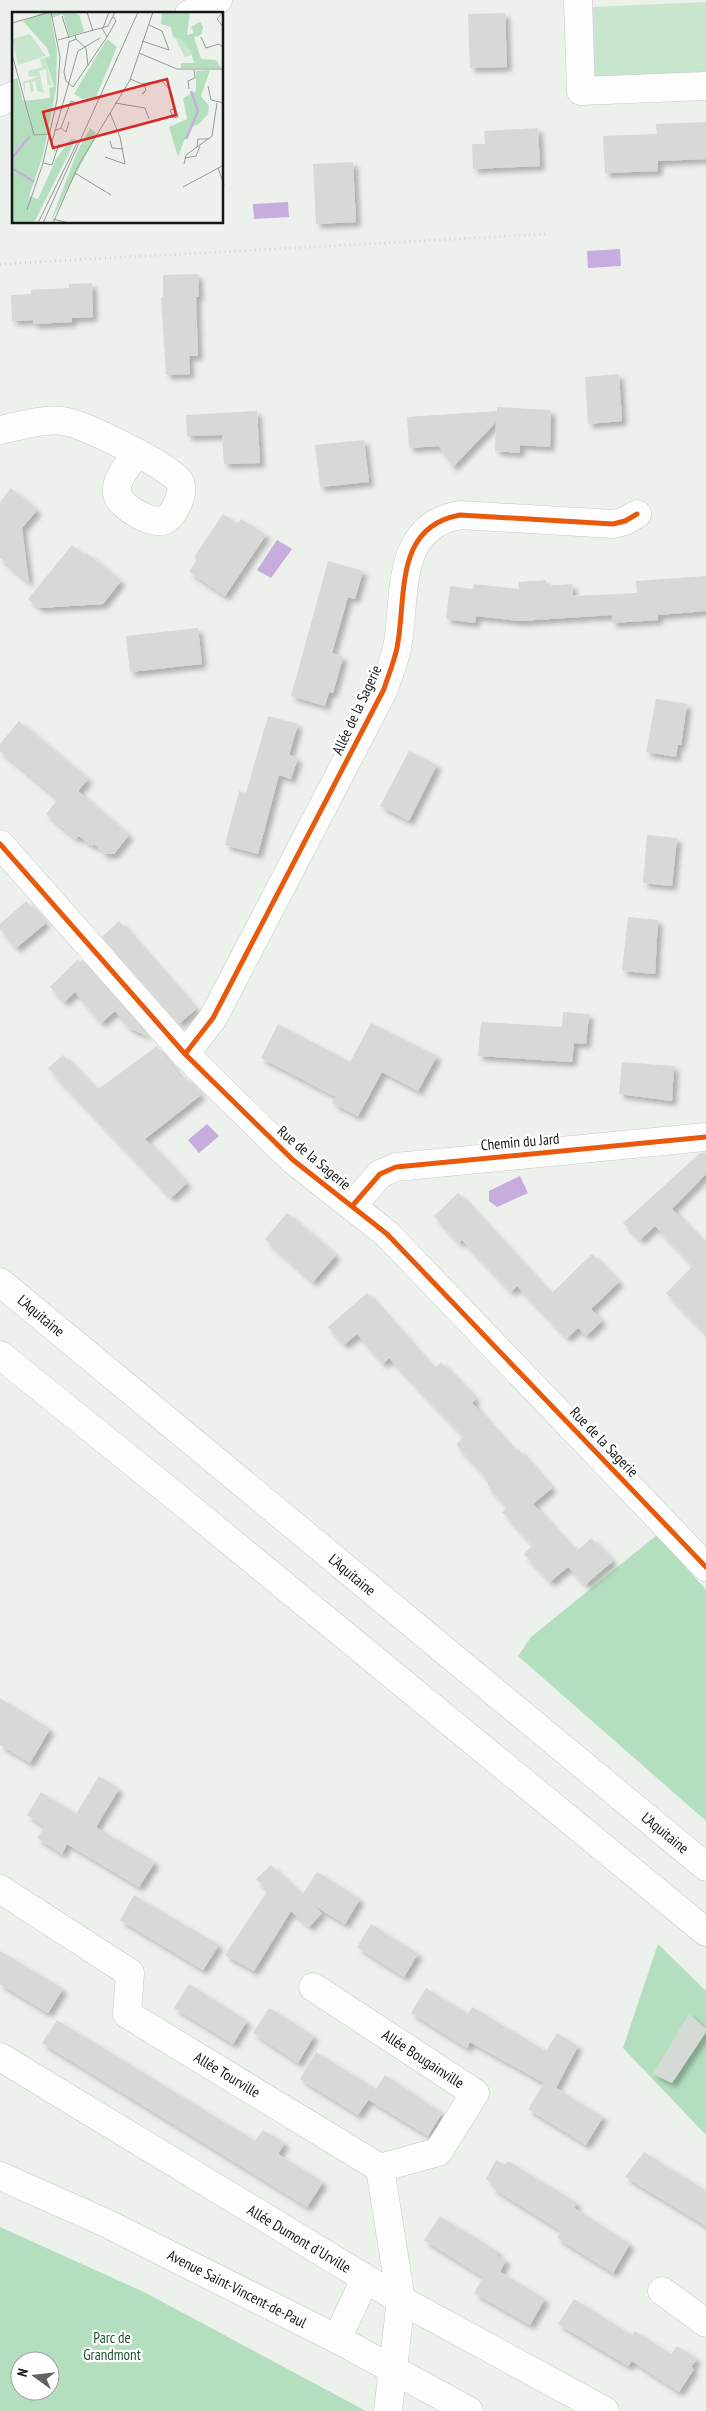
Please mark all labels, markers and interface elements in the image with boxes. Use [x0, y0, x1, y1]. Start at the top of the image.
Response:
inset map [12, 12, 224, 224]
street label: Allée de la Sagerie [327, 662, 386, 758]
street label: Rue de la Sagerie [274, 1121, 355, 1194]
street label: Chemin du Jard [480, 1129, 560, 1154]
street label: L'Aquitaine [14, 1291, 69, 1341]
street label: Rue de la Sagerie [566, 1403, 643, 1481]
street label: L'Aquitaine [325, 1550, 380, 1600]
street label: L'Aquitaine [638, 1808, 693, 1857]
street label: Allée Bougainville [379, 2025, 468, 2092]
street label: Allée Tourville [191, 2047, 264, 2102]
street label: Allée Dumont d'Urville [244, 2200, 354, 2277]
street label: Avenue Saint-Vincent-de-Paul [164, 2245, 310, 2332]
park label: Parc de Grandmont [83, 2328, 141, 2364]
north arrow [10, 2351, 60, 2401]
text: N [13, 2367, 32, 2379]

